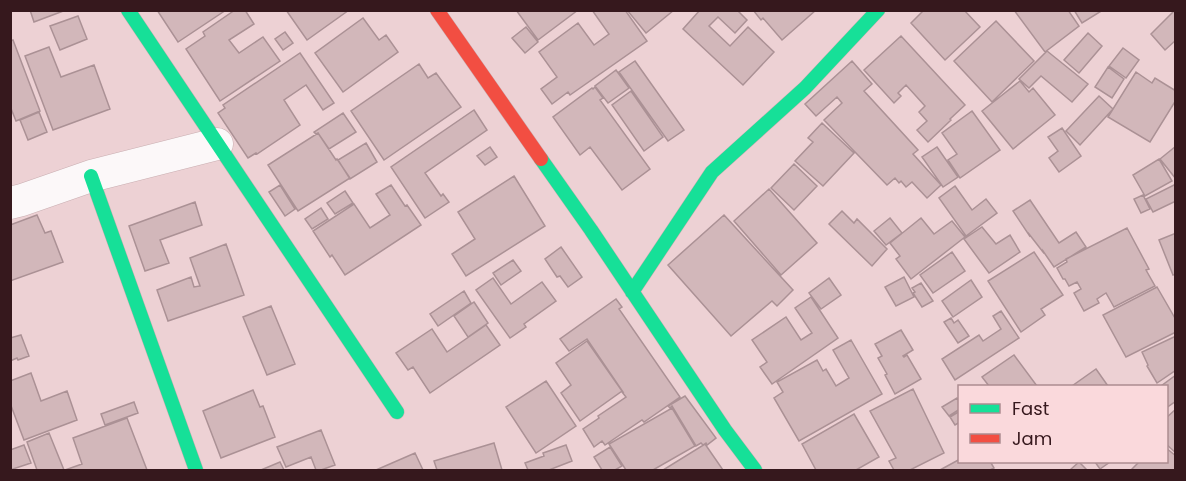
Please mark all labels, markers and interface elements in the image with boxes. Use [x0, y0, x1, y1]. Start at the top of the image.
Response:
legend [958, 385, 1168, 463]
text: Fast [1012, 396, 1049, 421]
text: Jam [1012, 426, 1052, 451]

